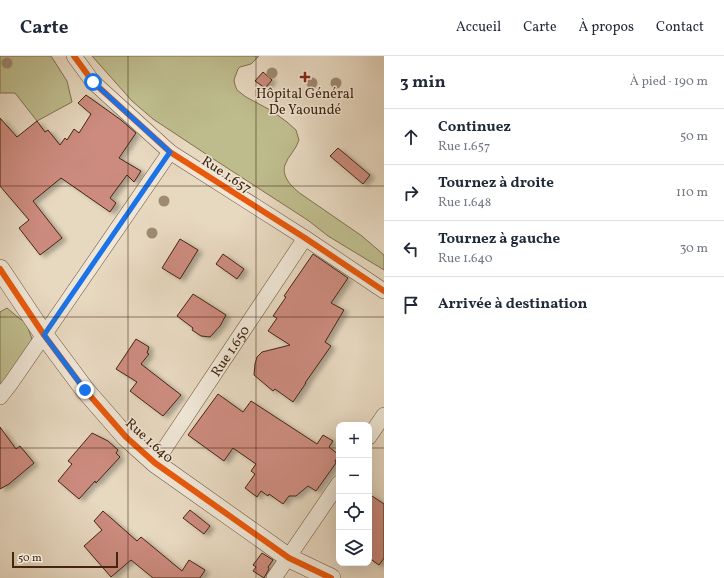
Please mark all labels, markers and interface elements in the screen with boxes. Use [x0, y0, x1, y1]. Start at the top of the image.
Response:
text: Carte [20, 15, 68, 41]
text: Accueil [456, 18, 501, 37]
text: Carte [523, 18, 557, 37]
text: À propos [579, 18, 634, 37]
text: Contact [656, 18, 704, 37]
marker: Hôpital Général De Yaoundé [299, 71, 311, 83]
text: 3 min [400, 71, 446, 94]
route start [84, 73, 102, 91]
text: À pied · 190 m [630, 73, 708, 91]
place label: Hôpital Général De Yaoundé [256, 85, 354, 120]
text: Continuez [438, 117, 511, 138]
icon: ahead [400, 126, 422, 148]
text: 50 m [680, 128, 708, 146]
text: Rue 1.657 [438, 138, 490, 156]
street label: Rue 1.657 [197, 152, 255, 199]
text: Tournez à droite [438, 173, 554, 194]
icon: right [400, 182, 422, 204]
text: 110 m [676, 184, 708, 202]
text: Rue 1.648 [438, 194, 491, 212]
text: Tournez à gauche [438, 229, 560, 250]
icon: left [400, 238, 422, 260]
text: 30 m [680, 240, 708, 258]
text: Rue 1.640 [438, 250, 493, 268]
icon: arrive [400, 294, 422, 316]
text: Arrivée à destination [438, 294, 587, 315]
street label: Rue 1.650 [207, 322, 255, 381]
route end [76, 381, 94, 399]
street label: Rue 1.640 [121, 414, 177, 468]
map controls [336, 422, 372, 566]
button: + [336, 422, 372, 458]
button: − [336, 458, 372, 494]
button: locate [336, 494, 372, 530]
button: layers [336, 530, 372, 566]
scale bar [12, 550, 118, 569]
text: 50 m [18, 551, 42, 566]

